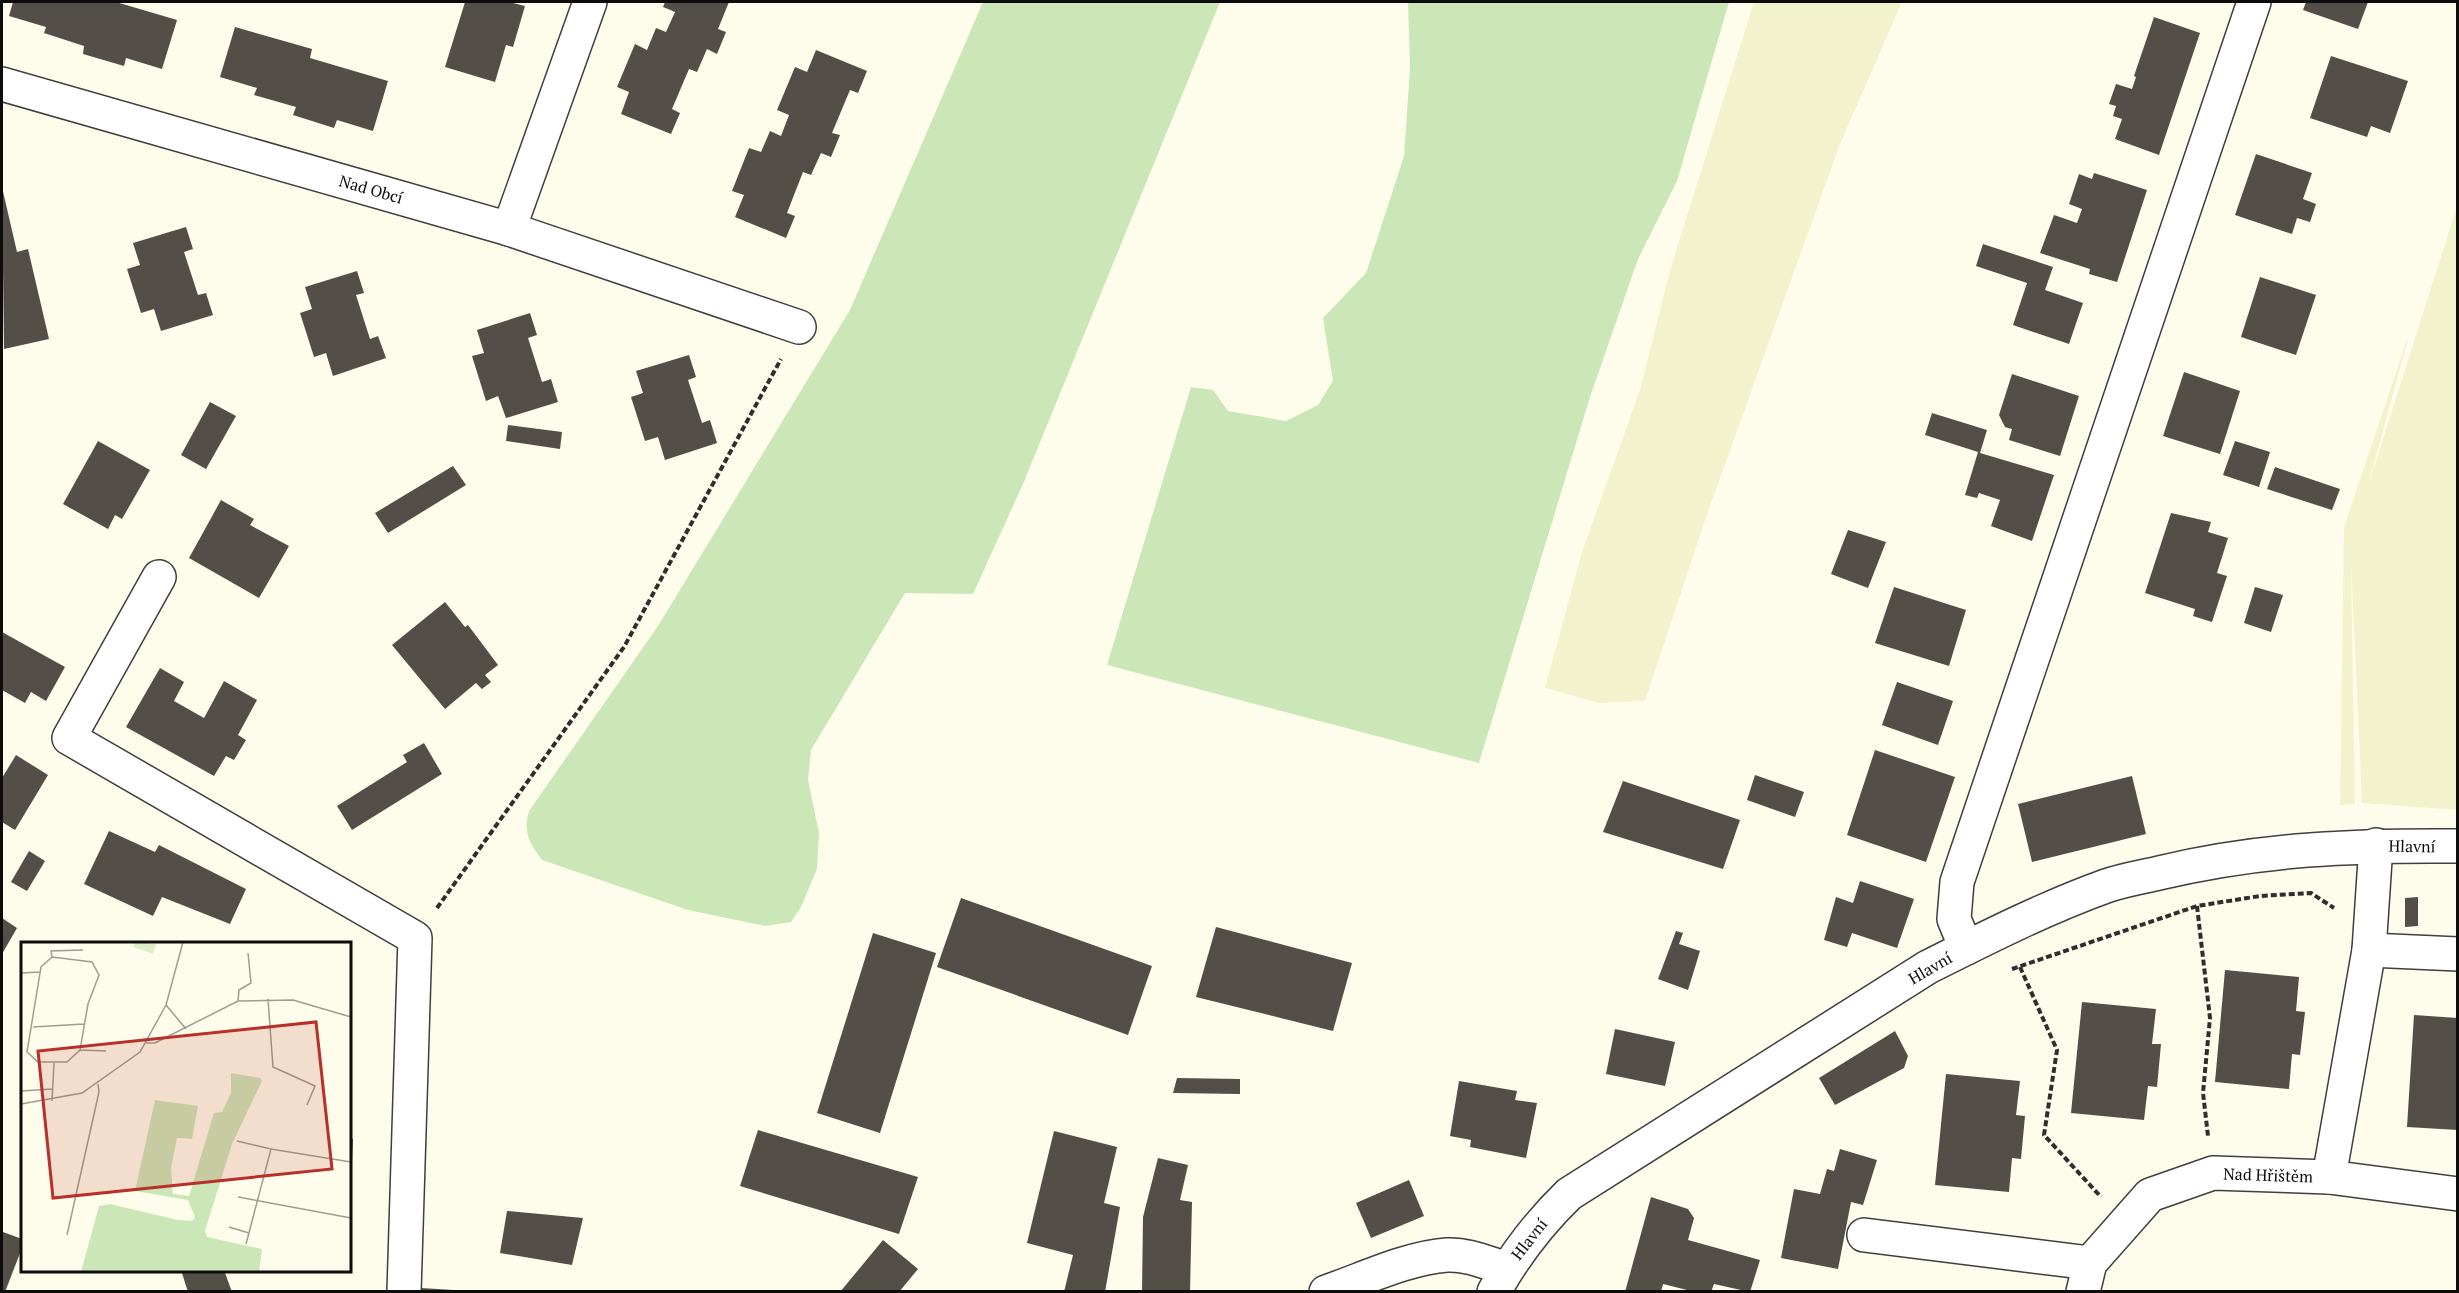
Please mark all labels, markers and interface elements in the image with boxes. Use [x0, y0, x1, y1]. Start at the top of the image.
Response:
street label: Nad Obcí [337, 169, 406, 209]
street label: Hlavní [2388, 835, 2436, 857]
inset map [21, 942, 351, 1272]
street label: Hlavní [1904, 947, 1956, 989]
street label: Nad Hřištěm [2223, 1162, 2313, 1188]
street label: Hlavní [1506, 1214, 1552, 1264]

